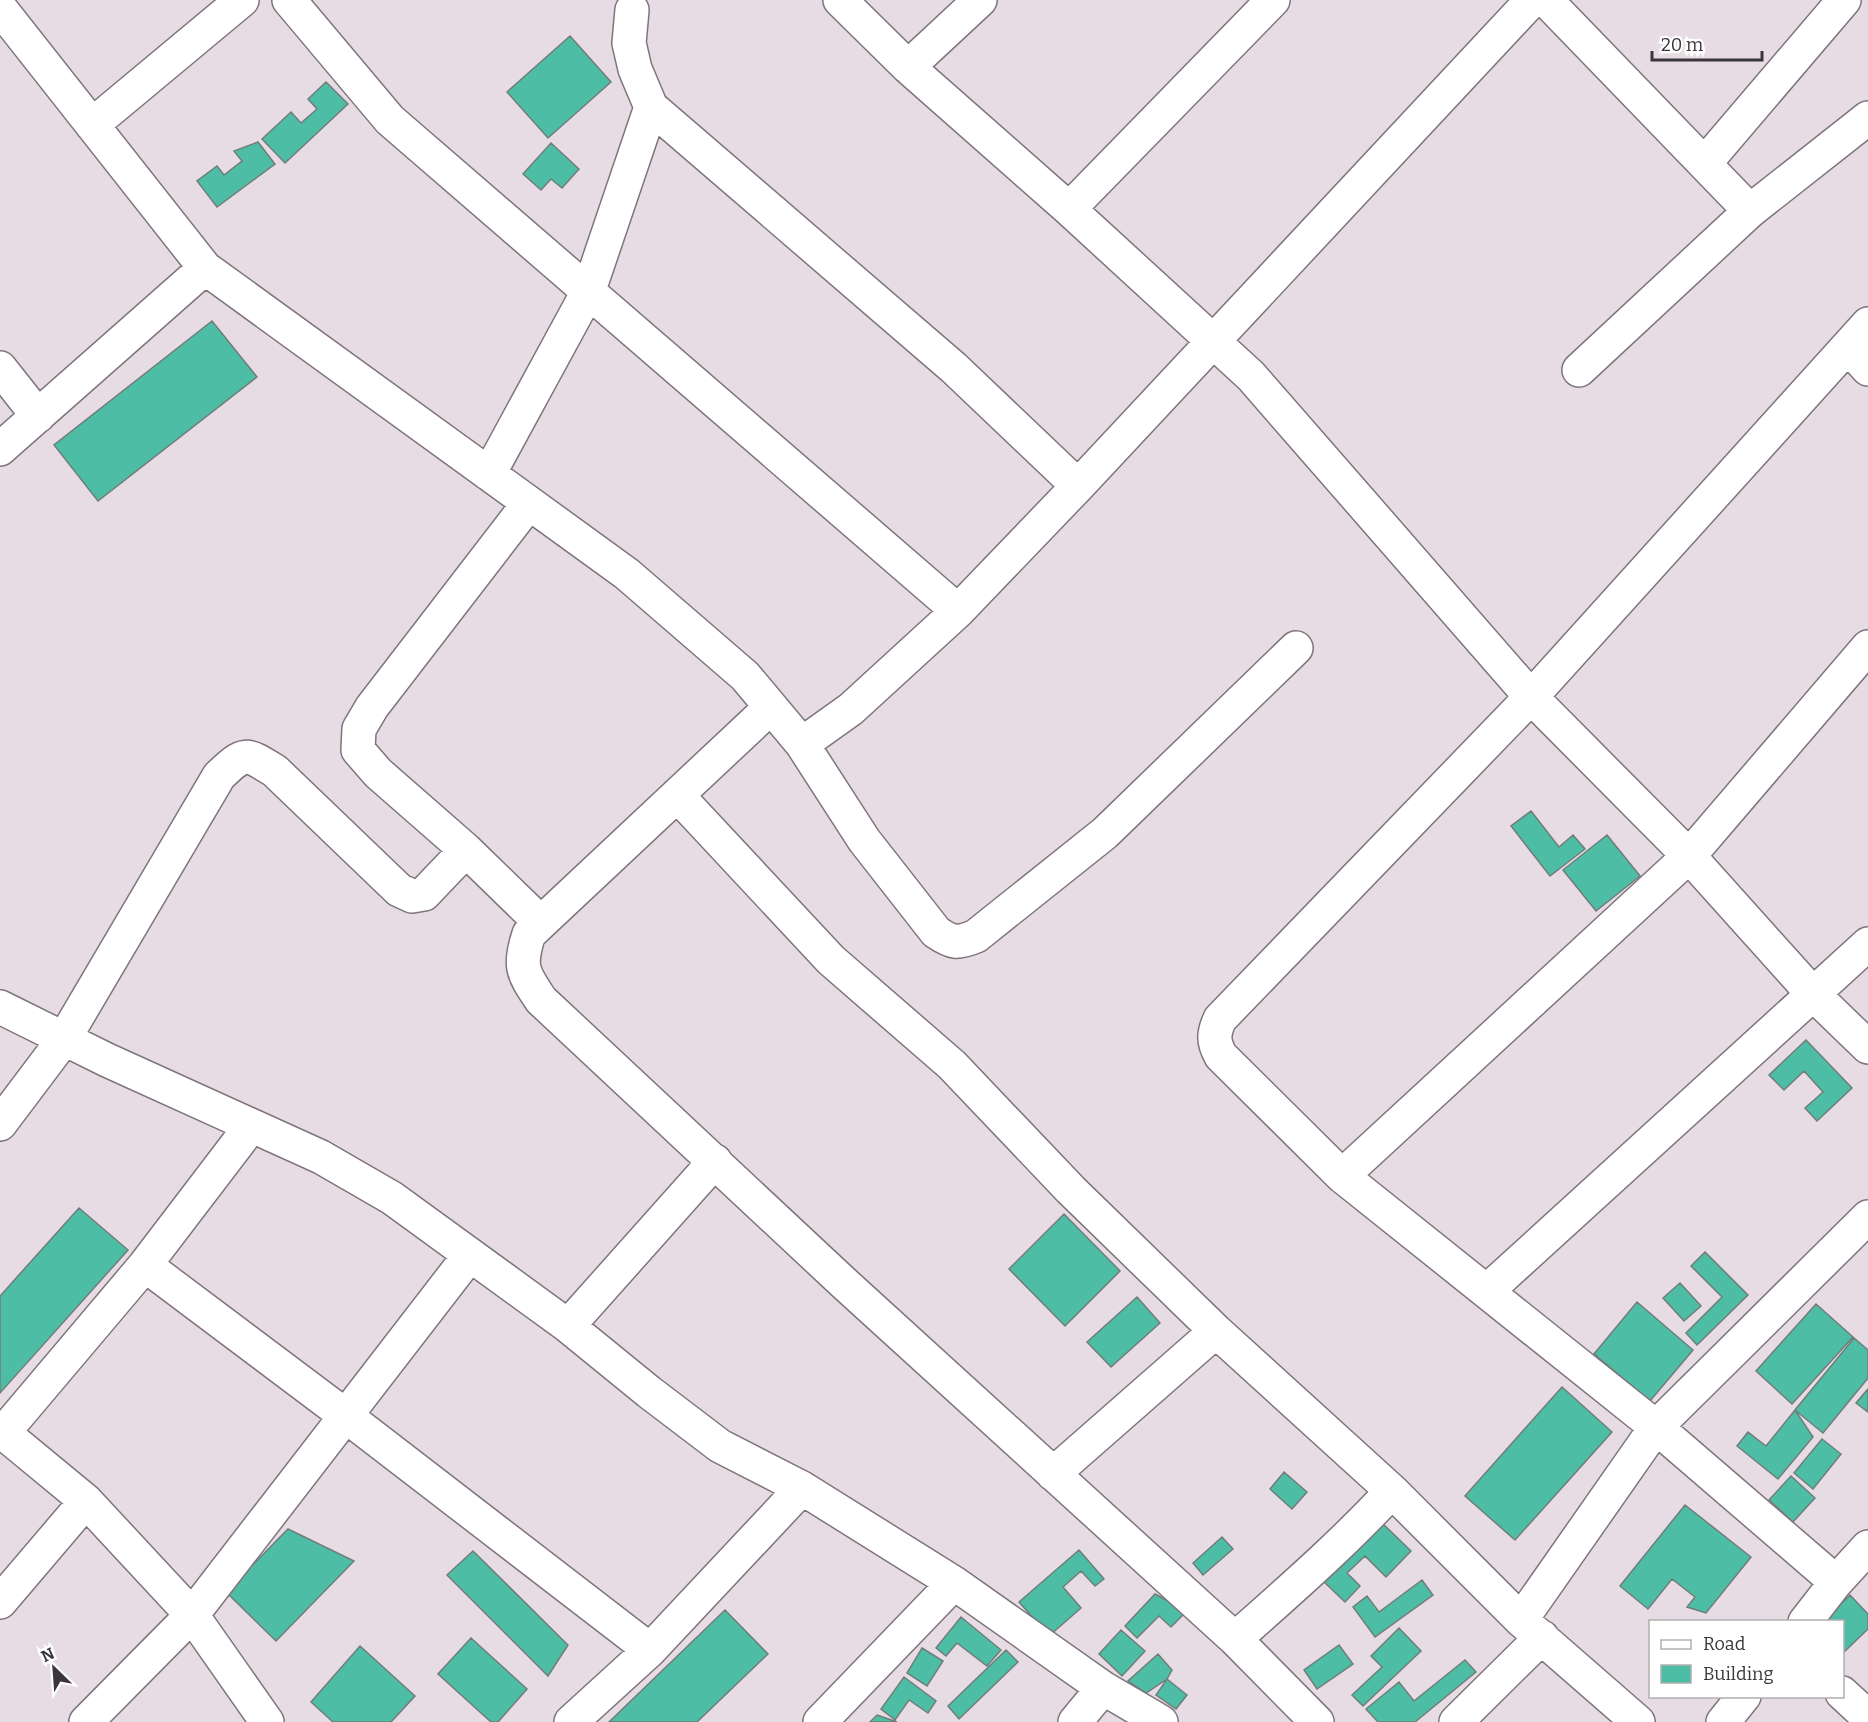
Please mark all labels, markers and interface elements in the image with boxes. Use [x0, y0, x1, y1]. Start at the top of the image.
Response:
scale bar [1652, 24, 1762, 62]
text: 20 m [1661, 34, 1703, 56]
legend [1649, 1620, 1844, 1698]
text: Road [1703, 1633, 1746, 1655]
north arrow [24, 1638, 84, 1698]
text: N [38, 1644, 57, 1666]
text: Building [1703, 1663, 1774, 1685]

